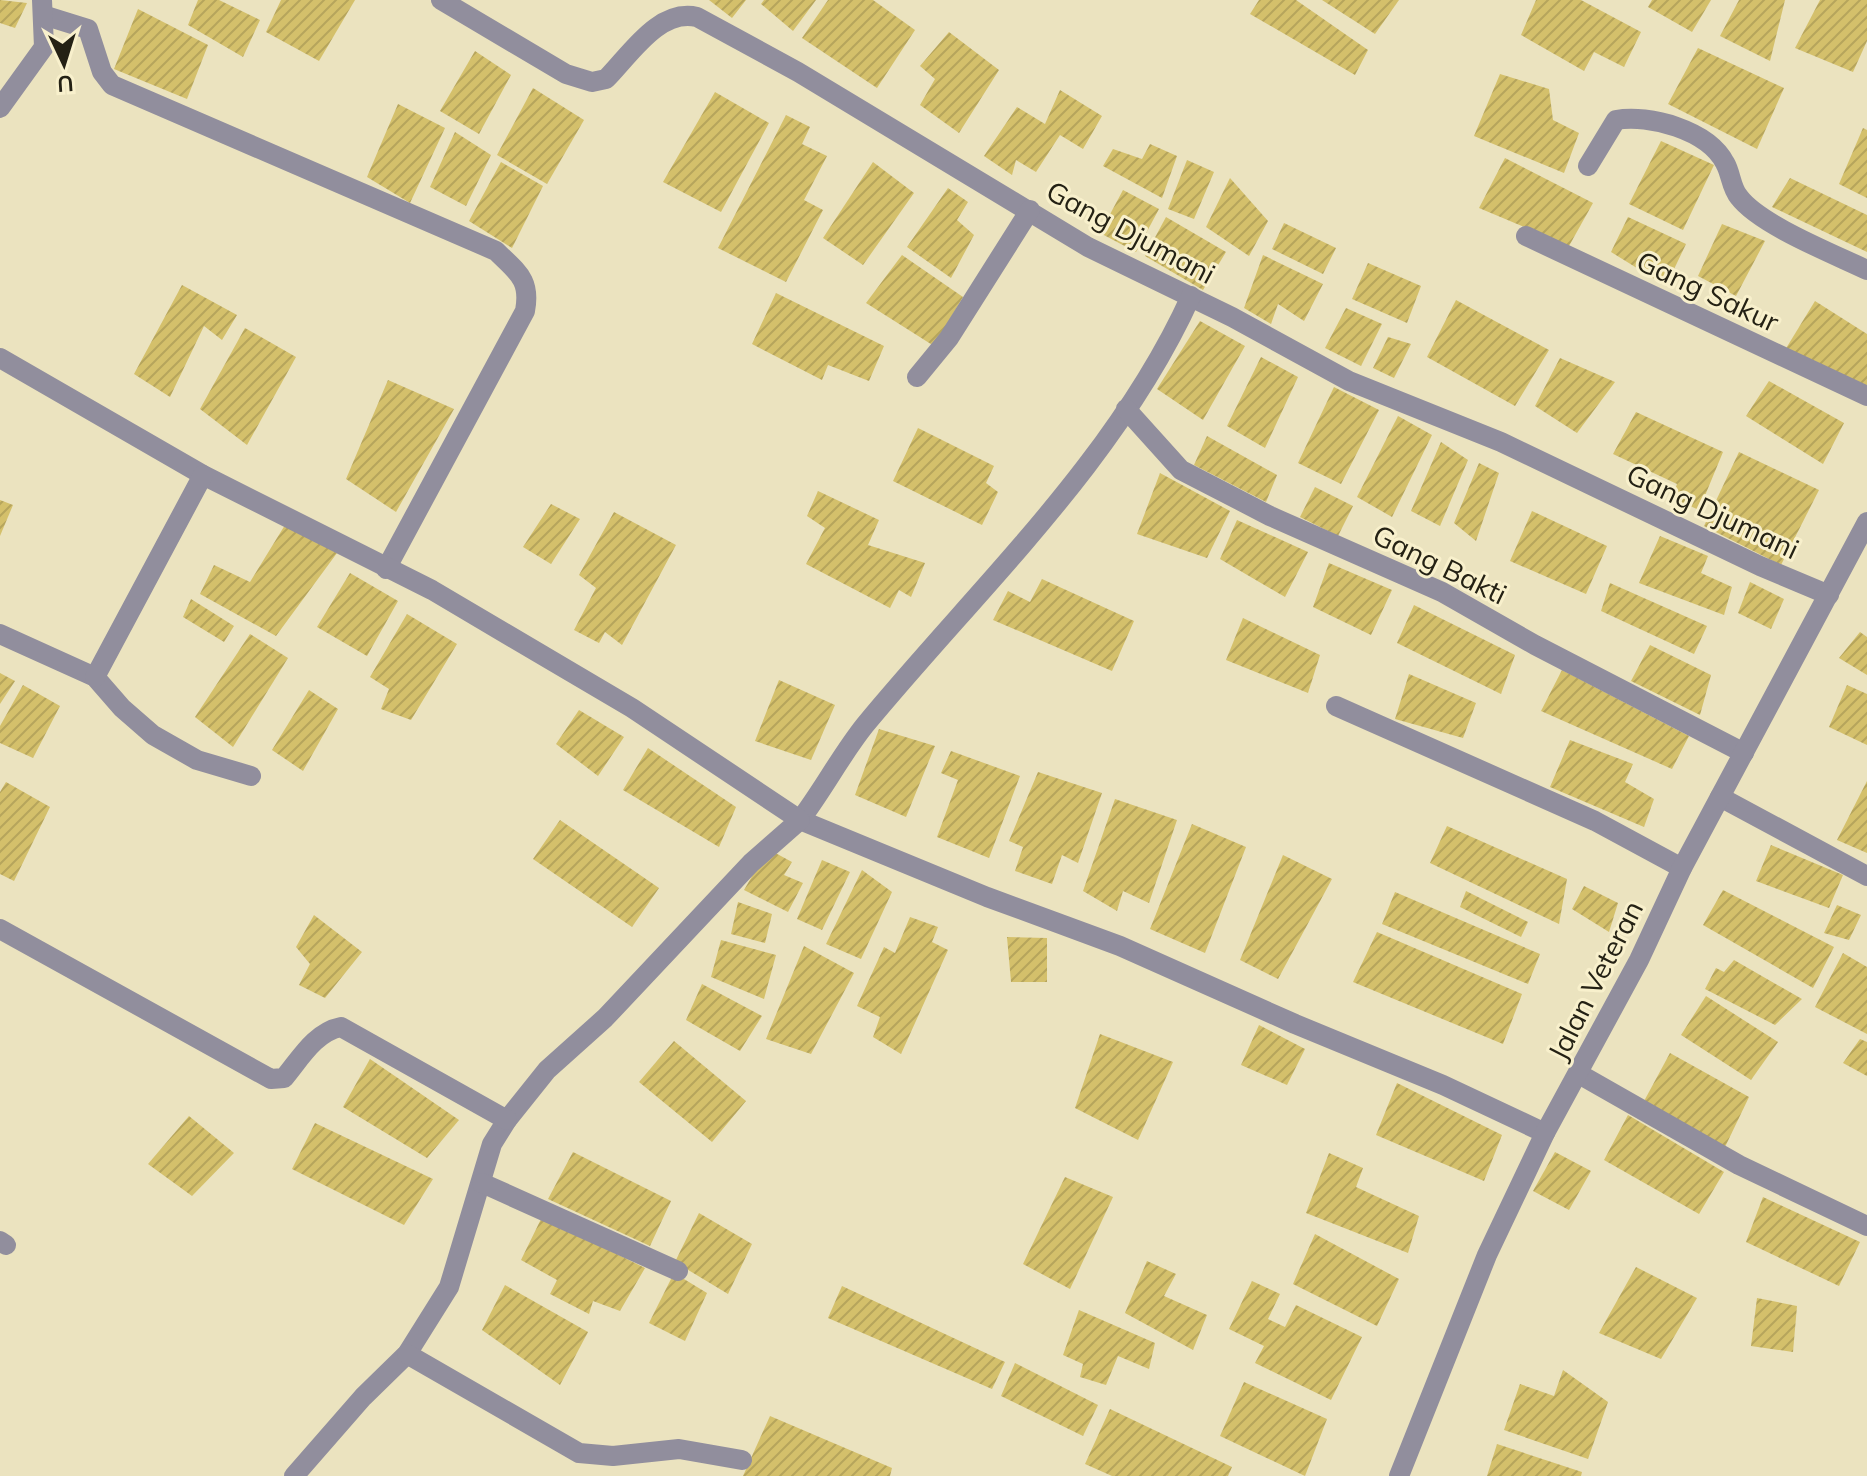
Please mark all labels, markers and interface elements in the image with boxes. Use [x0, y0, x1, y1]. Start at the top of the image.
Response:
north arrow [24, 24, 104, 104]
text: U [56, 69, 74, 98]
street label: Gang Djumani [1041, 173, 1221, 291]
street label: Gang Sakur [1631, 243, 1785, 340]
street label: Gang Djumani [1621, 456, 1805, 566]
street label: Gang Bakti [1368, 517, 1512, 611]
street label: Jalan Veteran [1540, 894, 1650, 1066]

